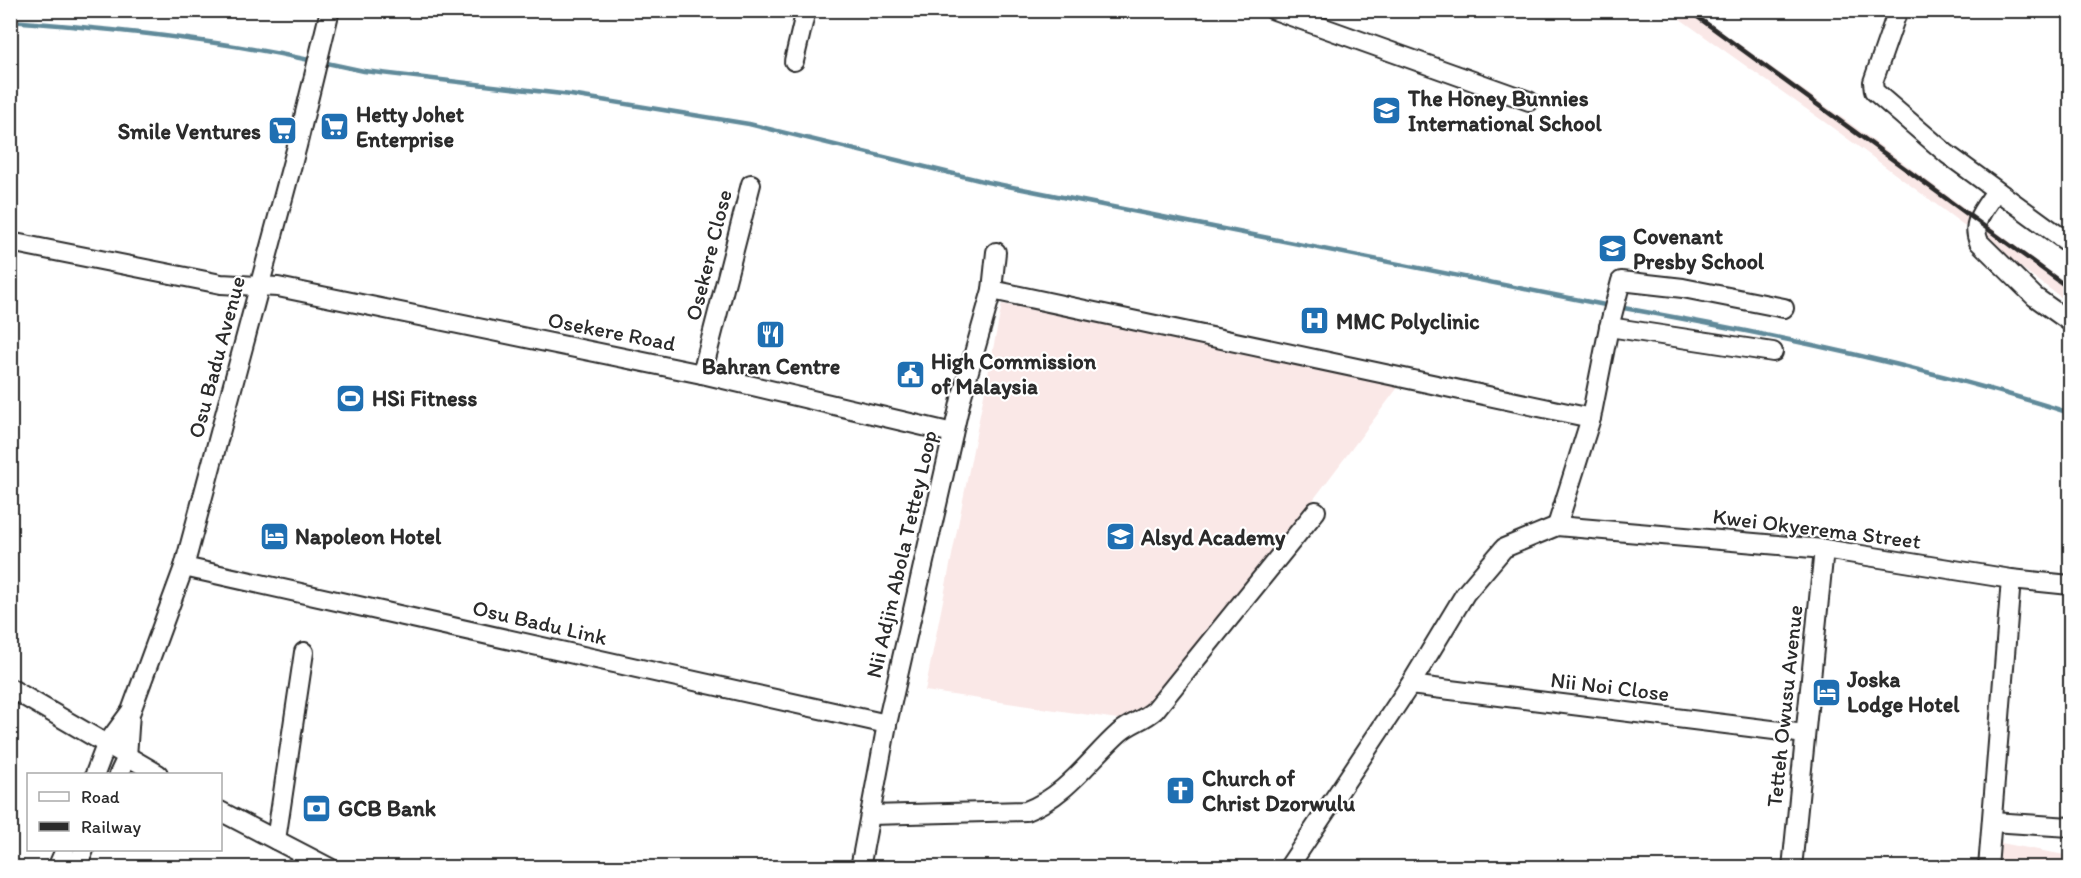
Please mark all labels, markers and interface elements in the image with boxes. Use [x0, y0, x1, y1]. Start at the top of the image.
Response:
place label: The Honey Bunnies International School [1407, 85, 1602, 137]
school or university icon: The Honey Bunnies International School [1371, 95, 1403, 127]
place label: Hetty Johet Enterprise [356, 101, 465, 153]
supermarket icon: Hetty Johet Enterprise [319, 111, 351, 143]
supermarket icon: Smile Ventures [266, 115, 298, 147]
place label: Smile Ventures [118, 118, 261, 145]
street label: Osekere Close [679, 187, 738, 323]
place label: Covenant Presby School [1633, 223, 1765, 275]
school or university icon: Covenant Presby School [1596, 233, 1628, 265]
street label: Osu Badu Avenue [182, 273, 251, 441]
hospital icon: MMC Polyclinic [1299, 305, 1331, 337]
street label: Osekere Road [546, 306, 678, 357]
place label: MMC Polyclinic [1336, 308, 1480, 335]
restaurant icon: Bahran Centre [755, 318, 787, 350]
place label: High Commission of Malaysia [931, 348, 1097, 400]
place label: Bahran Centre [702, 353, 840, 380]
public building icon: High Commission of Malaysia [894, 358, 926, 390]
sports icon: HSi Fitness [335, 382, 367, 414]
place label: HSi Fitness [372, 385, 477, 412]
street label: Nii Adjin Abola Tettey Loop [860, 428, 943, 681]
street label: Kwei Okyerema Street [1711, 502, 1923, 555]
hotel icon: Napoleon Hotel [258, 520, 290, 552]
school or university icon: Alsyd Academy [1104, 521, 1136, 553]
place label: Napoleon Hotel [295, 523, 442, 550]
place label: Alsyd Academy [1140, 524, 1286, 551]
street label: Osu Badu Link [470, 594, 610, 651]
street label: Tetteh Owusu Avenue [1760, 604, 1809, 808]
street label: Nii Noi Close [1549, 666, 1671, 707]
place label: Joska Lodge Hotel [1846, 666, 1960, 718]
hotel icon: Joska Lodge Hotel [1810, 676, 1842, 708]
place label: Church of Christ Dzorwulu [1202, 765, 1356, 817]
legend [27, 773, 222, 851]
church icon: Church of Christ Dzorwulu [1165, 775, 1197, 807]
text: Road [81, 786, 120, 808]
bank icon: GCB Bank [301, 792, 333, 824]
place label: GCB Bank [338, 795, 437, 822]
text: Railway [81, 816, 142, 838]

